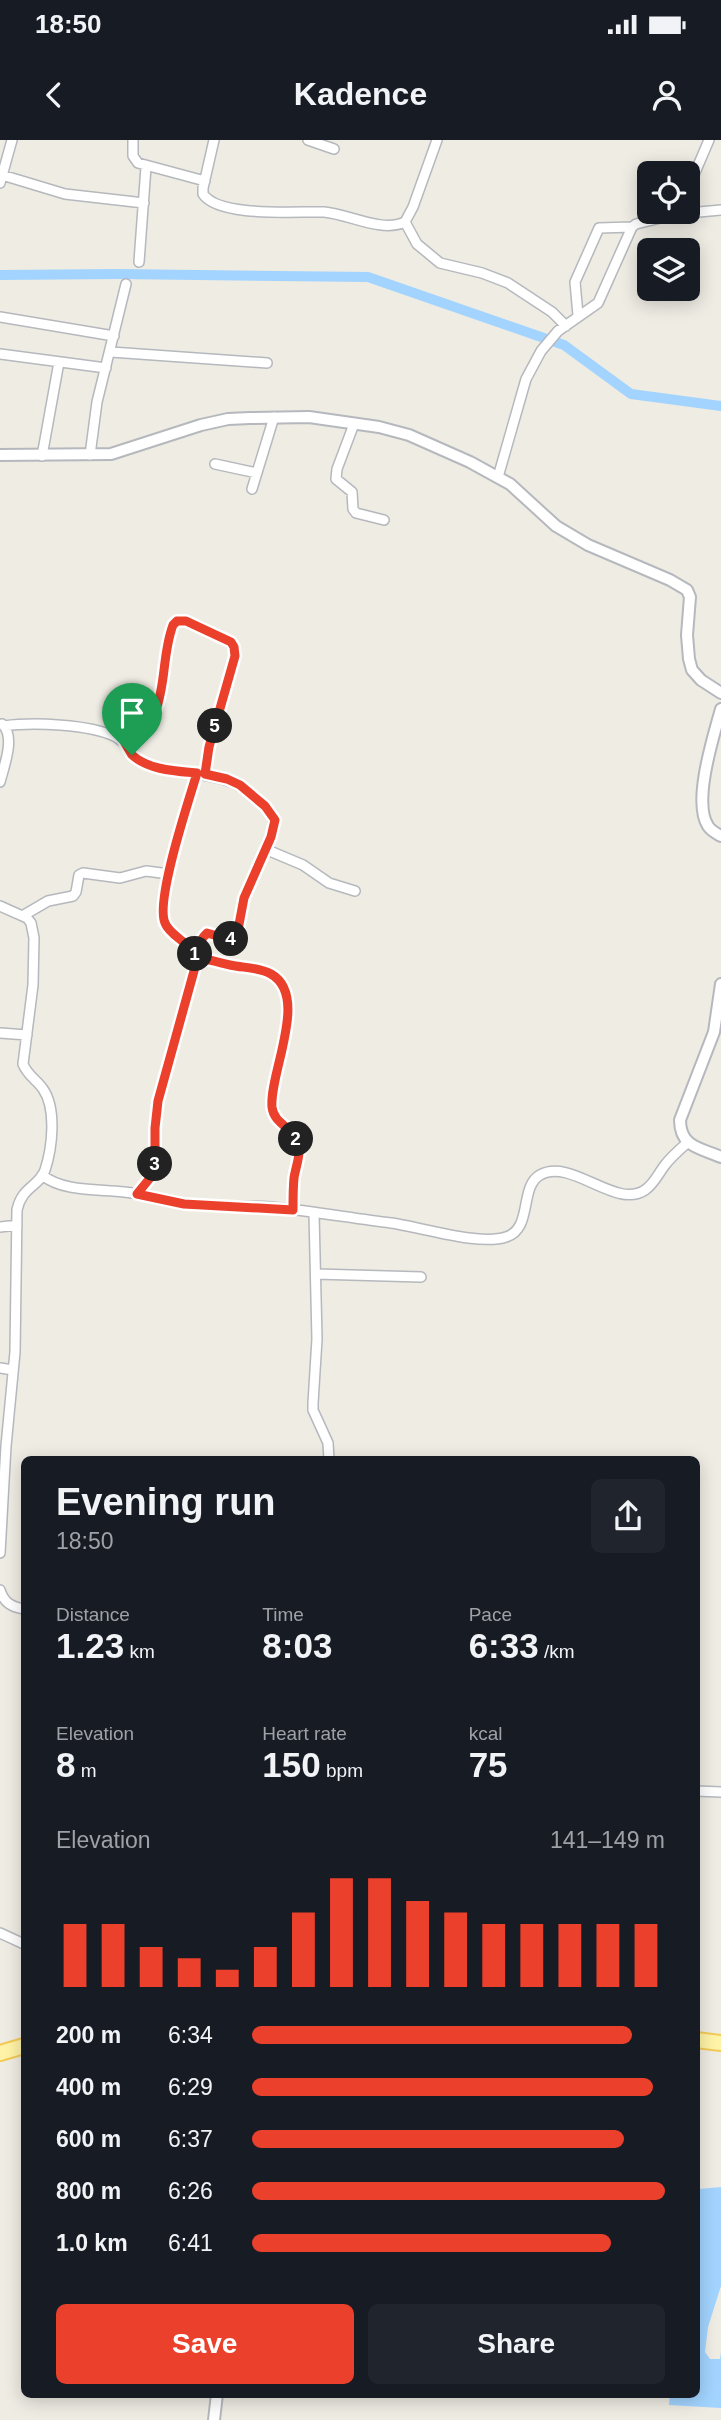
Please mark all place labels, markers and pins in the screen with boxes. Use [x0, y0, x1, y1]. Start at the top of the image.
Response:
pin [102, 683, 162, 755]
pin: 5 [198, 708, 232, 744]
pin: 4 [214, 922, 248, 956]
pin: 1 [178, 936, 212, 972]
pin: 2 [278, 1122, 314, 1156]
pin: 3 [138, 1146, 172, 1182]

